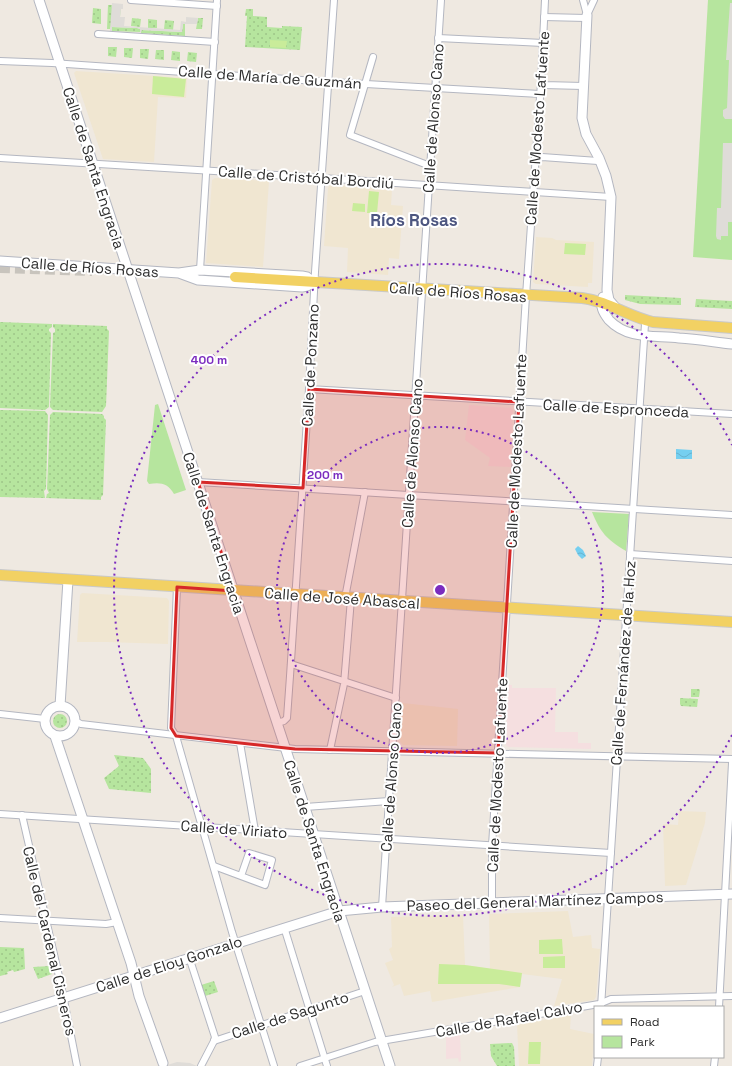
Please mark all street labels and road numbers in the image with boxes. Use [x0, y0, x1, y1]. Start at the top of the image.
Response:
street label: Calle de Modesto Lafuente [521, 30, 553, 226]
street label: Calle de Alonso Cano [418, 43, 448, 193]
street label: Calle de María de Guzmán [177, 61, 363, 93]
street label: Calle de Santa Engracia [59, 85, 129, 252]
street label: Calle de Cristóbal Bordiú [217, 161, 395, 193]
street label: Calle de Ríos Rosas [21, 253, 160, 281]
street label: Calle de Ríos Rosas [389, 278, 528, 306]
street label: Calle de Ponzano [297, 303, 323, 427]
street label: Calle de Modesto Lafuente [501, 353, 531, 549]
street label: Calle de Alonso Cano [397, 378, 427, 528]
street label: Calle de Espronceda [542, 395, 690, 421]
street label: Calle de Santa Engracia [179, 450, 249, 617]
street label: Calle de Fernández de la Hoz [606, 560, 640, 766]
street label: Calle de José Abascal [264, 583, 420, 613]
street label: Calle de Modesto Lafuente [482, 677, 512, 873]
street label: Calle de Alonso Cano [376, 702, 406, 852]
street label: Calle de Santa Engracia [280, 758, 350, 925]
street label: Calle de Viriato [180, 816, 288, 842]
street label: Calle del Cardenal Cisneros [19, 844, 81, 1038]
street label: Paseo del General Martínez Campos [406, 887, 664, 915]
street label: Calle de Eloy Gonzalo [93, 931, 245, 997]
street label: Calle de Sagunto [229, 987, 351, 1043]
street label: Calle de Rafael Calvo [434, 997, 584, 1041]

